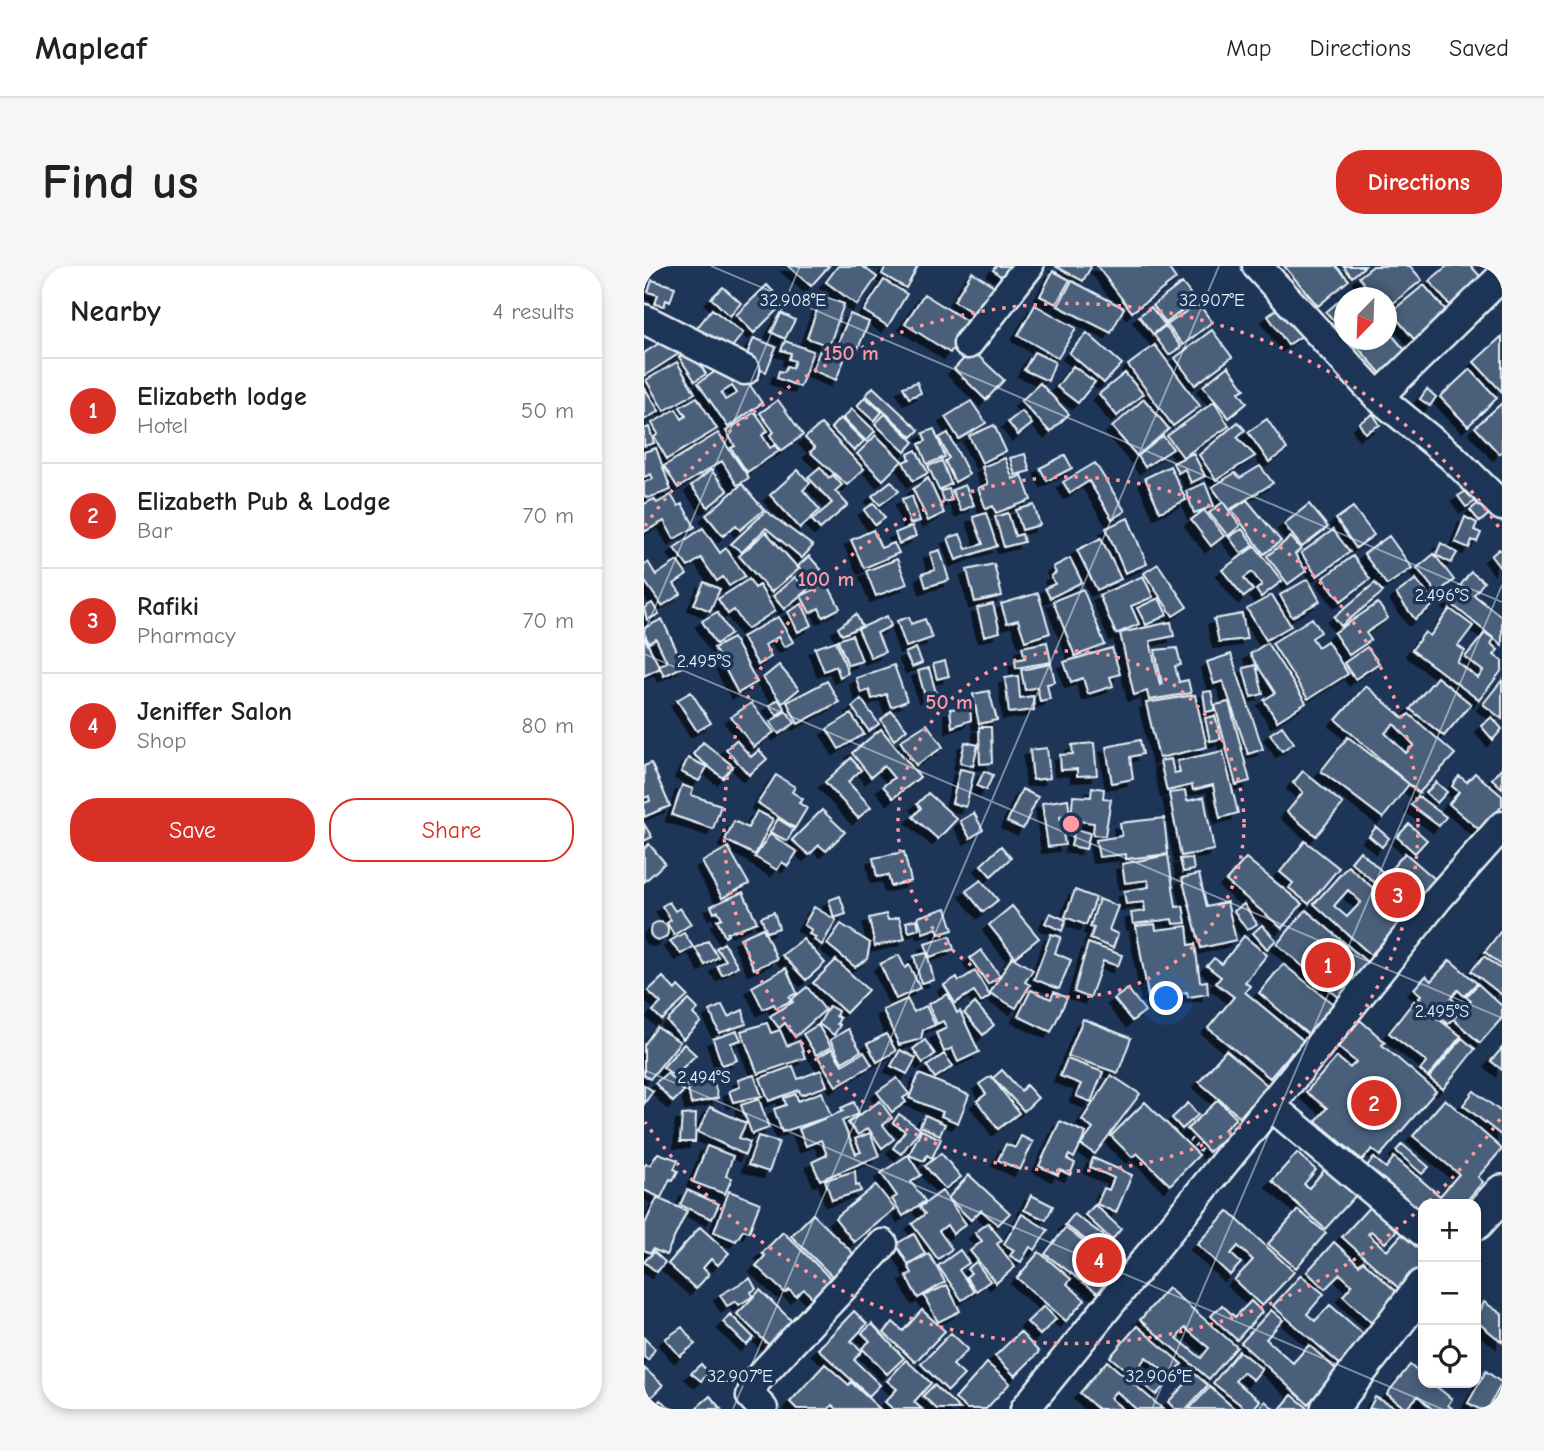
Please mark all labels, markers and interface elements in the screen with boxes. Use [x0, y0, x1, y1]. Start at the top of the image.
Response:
text: Mapleaf [35, 29, 147, 67]
text: Map [1226, 34, 1272, 62]
text: Directions [1310, 34, 1411, 62]
text: Saved [1449, 34, 1509, 62]
button: Directions [1336, 150, 1502, 214]
text: Find us [42, 154, 198, 210]
north arrow [1334, 287, 1397, 350]
text: 32.908°E [760, 290, 826, 311]
text: 32.907°E [1179, 290, 1245, 311]
text: Nearby [70, 294, 161, 329]
text: 4 results [492, 298, 574, 325]
text: 150 m [823, 341, 879, 365]
text: Elizabeth lodge [137, 382, 307, 412]
text: 1 [88, 397, 98, 424]
text: 50 m [521, 397, 574, 424]
text: Hotel [137, 412, 188, 439]
text: Elizabeth Pub & Lodge [137, 487, 390, 517]
text: 2 [87, 502, 99, 529]
text: 70 m [522, 502, 574, 529]
text: Bar [137, 517, 172, 544]
text: 100 m [798, 567, 854, 591]
text: 2.496°S [1415, 585, 1469, 606]
text: Rafiki [137, 592, 199, 622]
text: 3 [87, 607, 99, 634]
text: 70 m [522, 607, 574, 634]
text: Pharmacy [137, 622, 235, 649]
text: 2.495°S [677, 651, 731, 672]
text: 50 m [925, 690, 973, 714]
text: Jeniffer Salon [137, 697, 292, 727]
text: 4 [88, 712, 98, 739]
text: 80 m [521, 712, 574, 739]
text: Shop [137, 727, 186, 754]
button: Save [70, 798, 315, 862]
button: Share [329, 798, 574, 862]
centre of rings [1059, 812, 1083, 836]
pin: 3 [1375, 869, 1421, 921]
pin: 1 [1305, 939, 1351, 991]
your location [1149, 981, 1183, 1015]
text: 2.495°S [1415, 1001, 1469, 1022]
text: 2.494°S [677, 1067, 731, 1088]
pin: 2 [1351, 1077, 1397, 1129]
map controls [1418, 1199, 1481, 1388]
button: + [1418, 1199, 1481, 1262]
pin: 4 [1076, 1234, 1122, 1286]
button: − [1418, 1262, 1481, 1325]
button: locate [1418, 1325, 1481, 1388]
text: 32.907°E [707, 1366, 773, 1387]
text: 32.906°E [1126, 1366, 1193, 1387]

